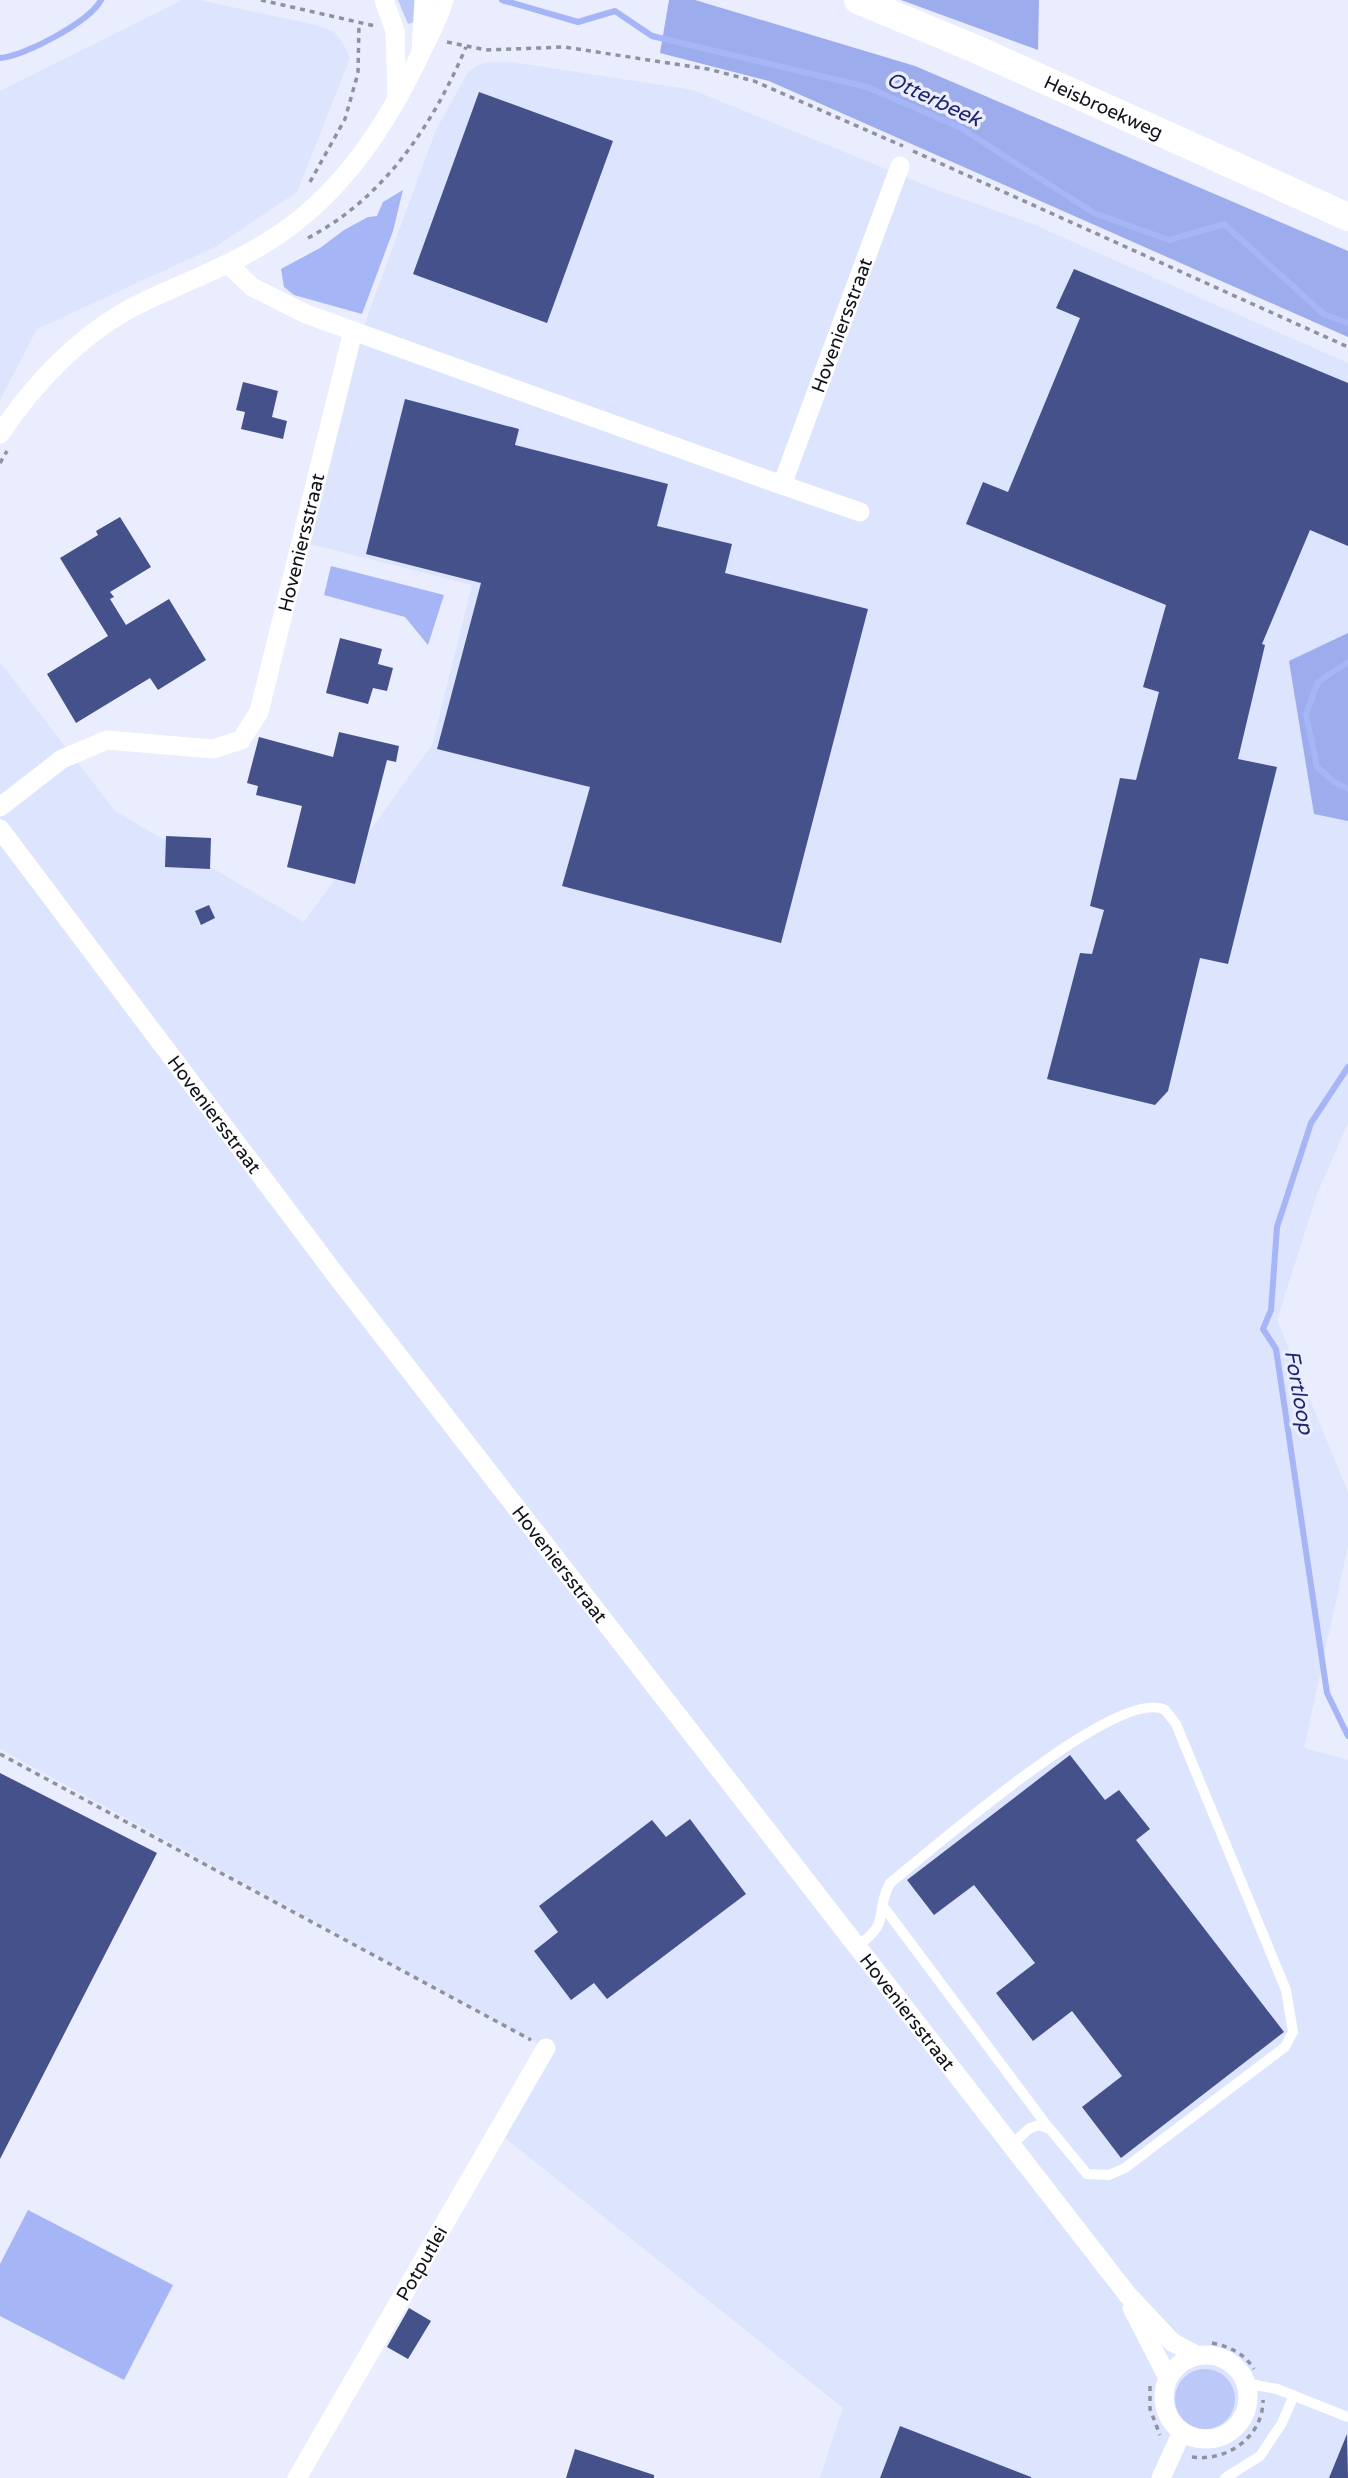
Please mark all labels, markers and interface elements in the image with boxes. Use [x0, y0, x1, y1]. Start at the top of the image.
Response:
water label: Otterbeek [883, 67, 986, 133]
street label: Heisbroekweg [1040, 71, 1166, 144]
street label: Hoveniersstraat [807, 255, 877, 396]
street label: Hoveniersstraat [274, 471, 329, 614]
street label: Hoveniersstraat [163, 1052, 265, 1178]
water label: Fortloop [1279, 1348, 1318, 1438]
street label: Hoveniersstraat [507, 1502, 611, 1627]
street label: Hoveniersstraat [855, 1950, 959, 2075]
street label: Potputlei [392, 2223, 452, 2305]

